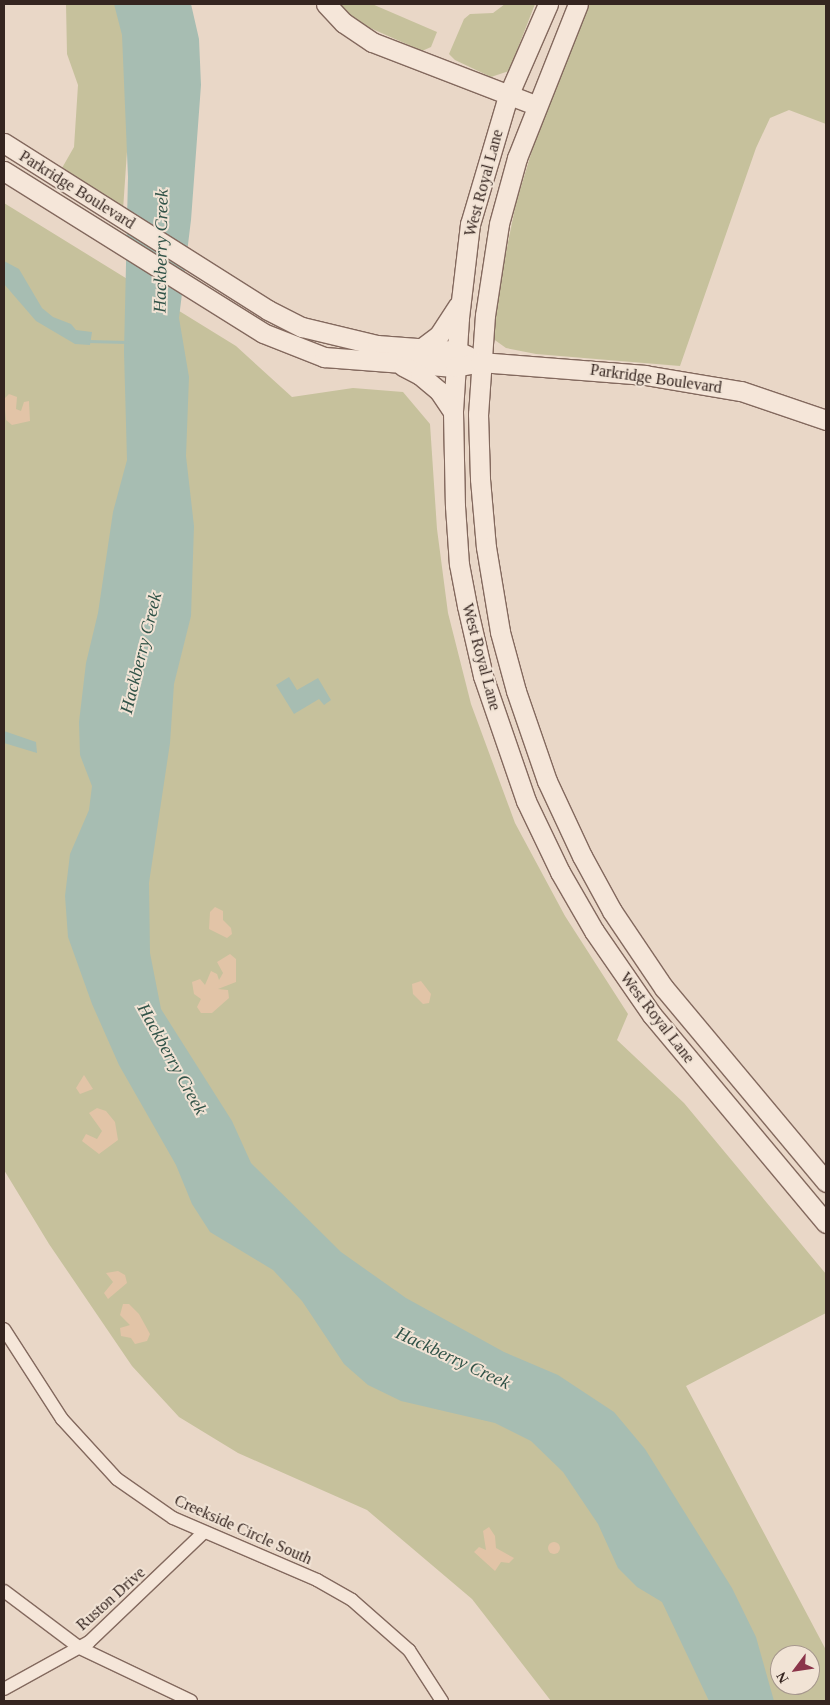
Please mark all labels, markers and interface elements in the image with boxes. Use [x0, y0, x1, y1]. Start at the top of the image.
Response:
street label: West Royal Lane [461, 127, 507, 239]
street label: Parkridge Boulevard [16, 147, 138, 233]
water label: Hackberry Creek [149, 189, 173, 313]
street label: Parkridge Boulevard [589, 360, 723, 398]
water label: Hackberry Creek [116, 590, 166, 716]
street label: West Royal Lane [458, 601, 504, 713]
street label: West Royal Lane [616, 969, 698, 1067]
water label: Hackberry Creek [133, 1000, 211, 1118]
water label: Hackberry Creek [392, 1322, 514, 1394]
street label: Creekside Circle South [171, 1491, 315, 1569]
street label: Ruston Drive [73, 1563, 149, 1635]
north arrow [770, 1645, 820, 1695]
text: N [774, 1669, 792, 1686]

